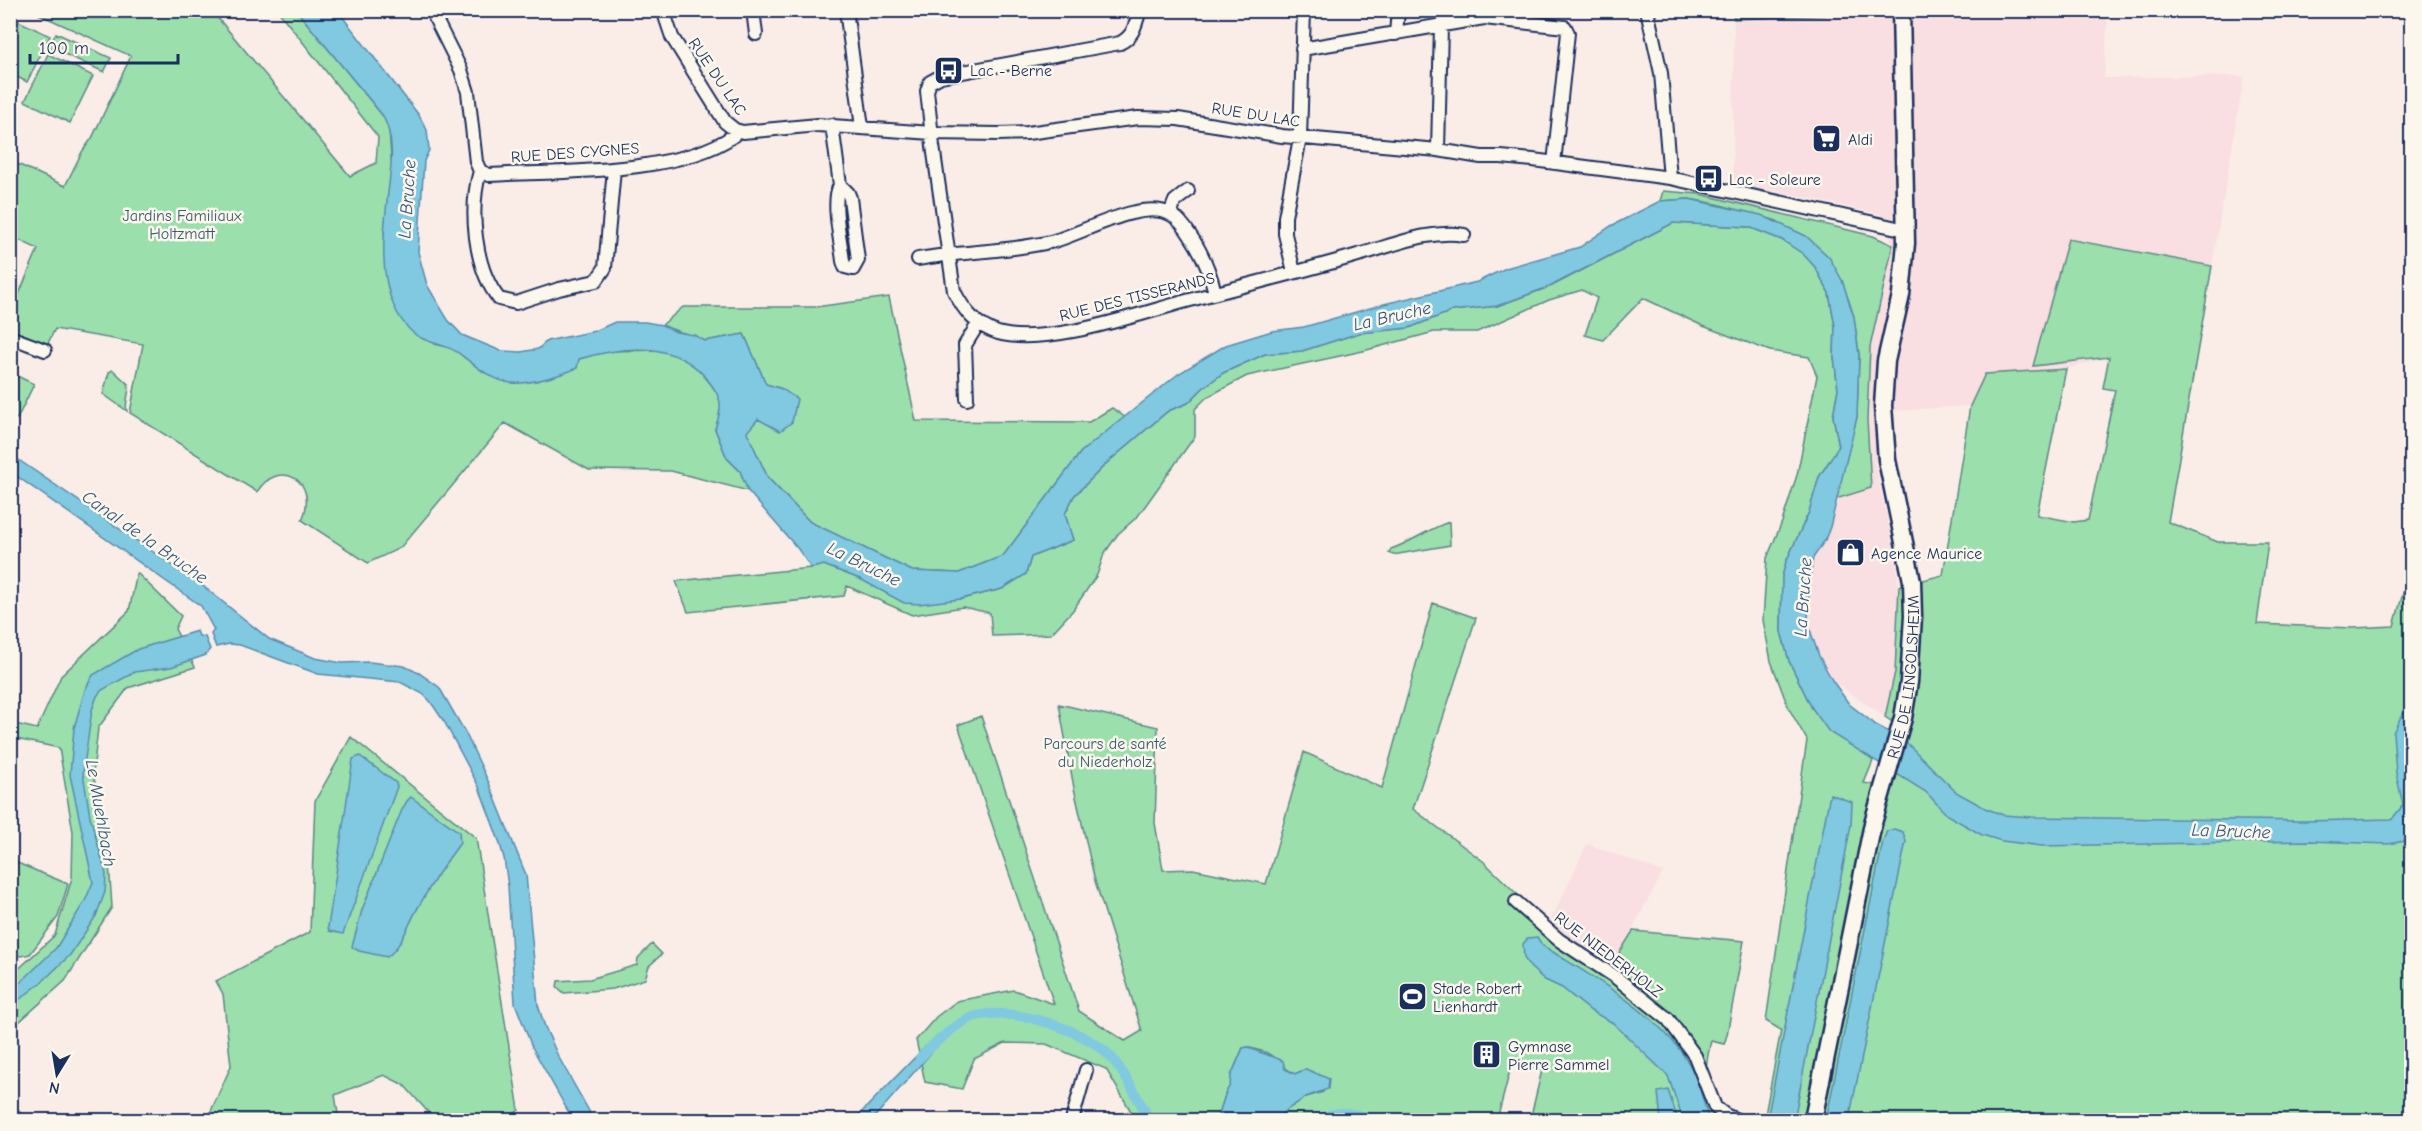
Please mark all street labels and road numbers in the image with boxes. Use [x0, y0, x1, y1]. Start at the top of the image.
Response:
street label: RUE DU LAC [685, 35, 750, 119]
street label: RUE DU LAC [1210, 99, 1301, 131]
street label: RUE DES CYGNES [510, 140, 640, 166]
street label: RUE DES TISSERANDS [1058, 269, 1217, 325]
street label: RUE DE LINGOLSHEIM [1884, 595, 1923, 761]
street label: RUE NIEDERHOLZ [1551, 908, 1666, 1001]

